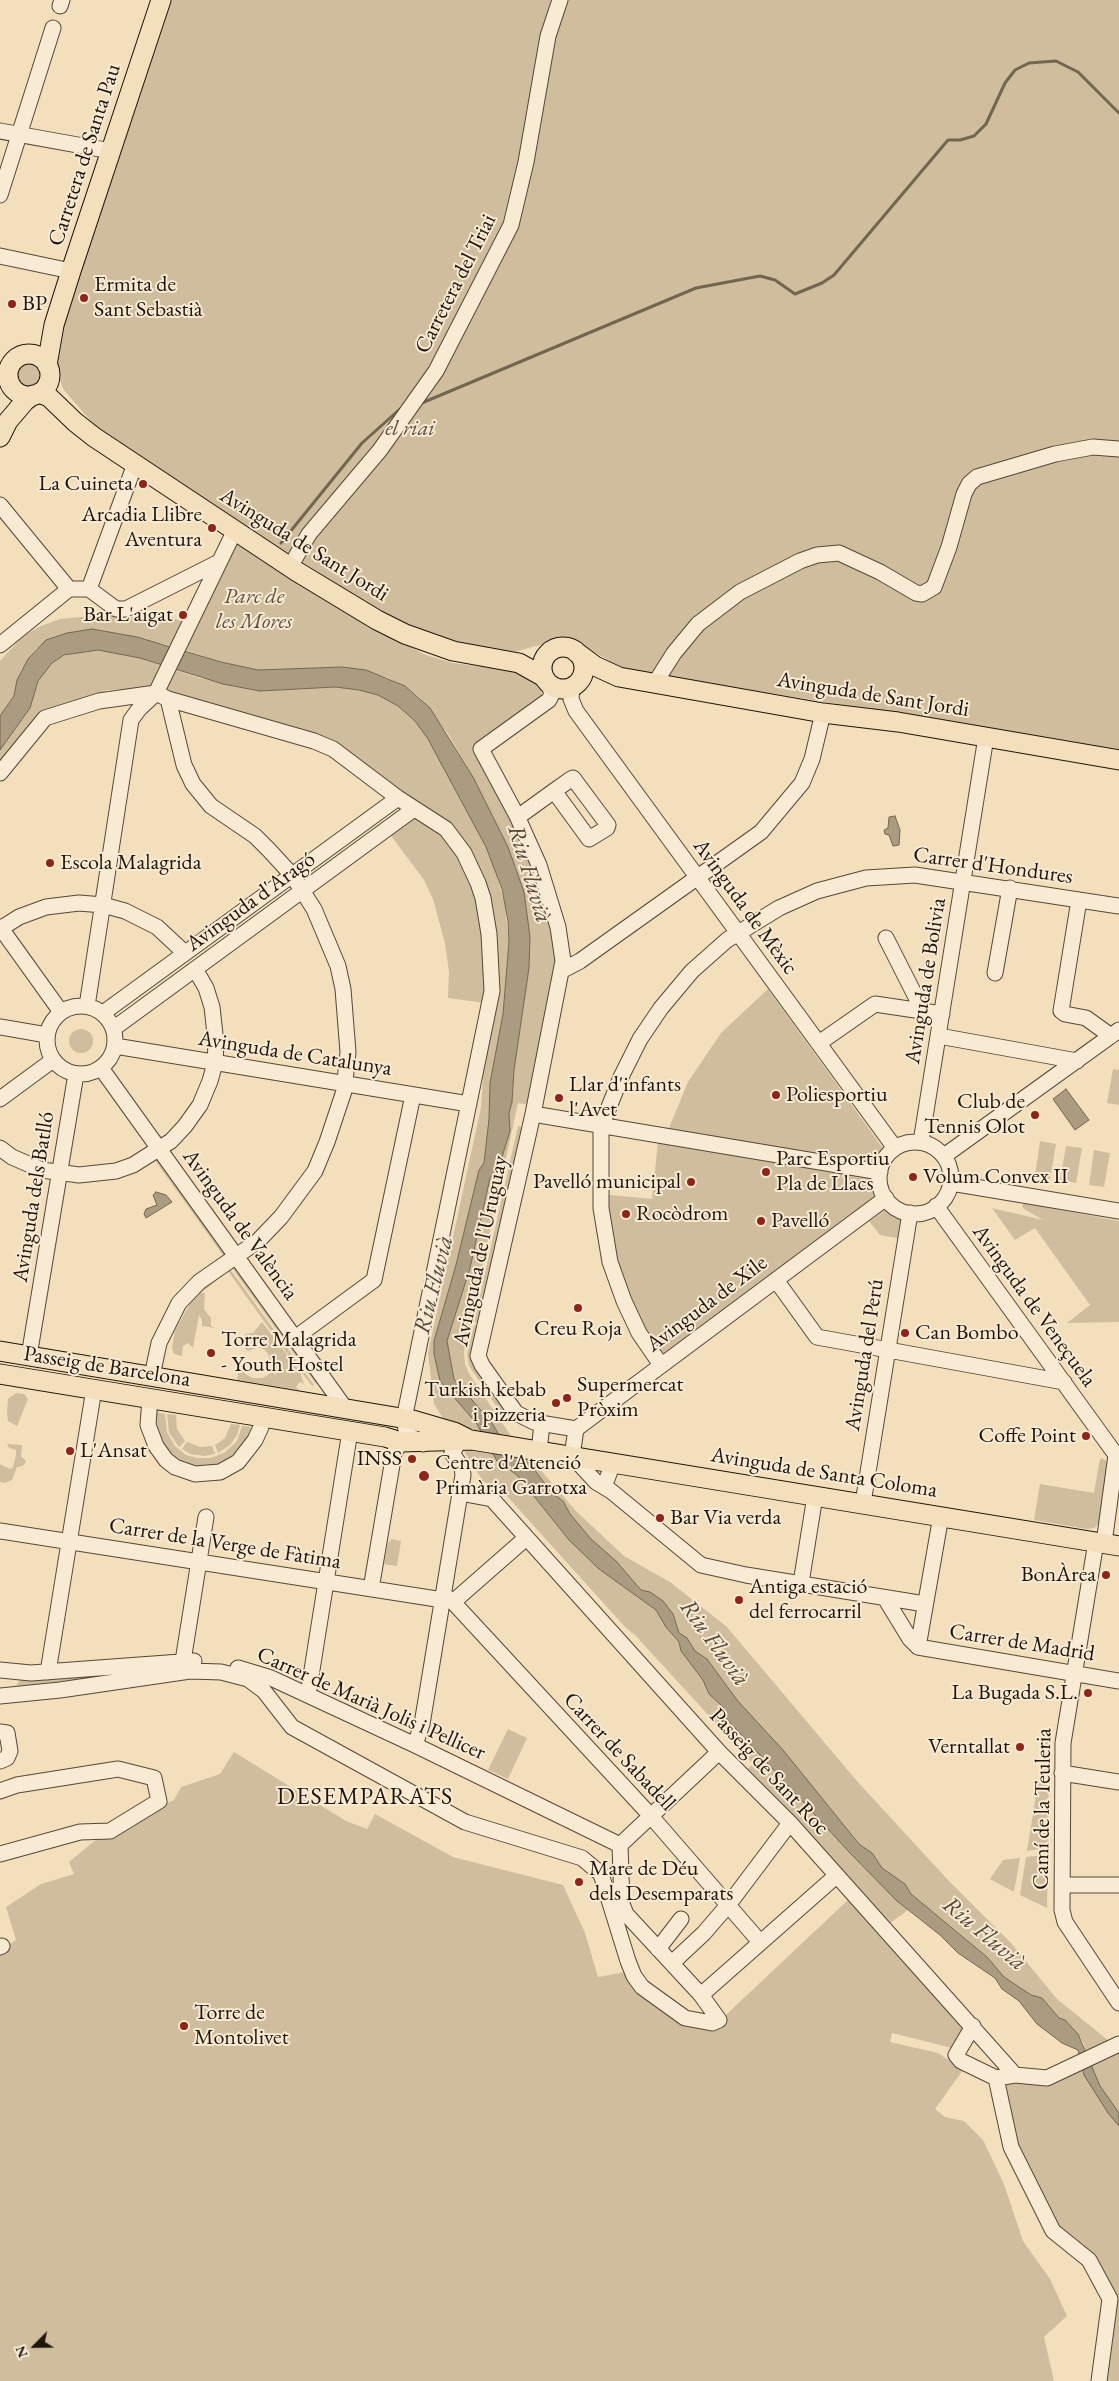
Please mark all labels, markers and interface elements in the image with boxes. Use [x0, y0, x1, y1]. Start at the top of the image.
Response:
street label: Carretera de Santa Pau [43, 61, 127, 249]
street label: Carretera del Triai [410, 210, 502, 358]
place label: Ermita de Sant Sebastià [94, 272, 203, 324]
place label: BP [22, 291, 47, 317]
marker: Ermita de Sant Sebastià [78, 292, 90, 304]
marker: BP [6, 298, 18, 310]
park label: el riai [385, 416, 435, 442]
place label: La Cuineta [38, 471, 133, 497]
marker: La Cuineta [137, 478, 149, 490]
street label: Avinguda de Sant Jordi [215, 482, 393, 608]
place label: Arcadia Llibre Aventura [82, 502, 202, 554]
marker: Arcadia Llibre Aventura [206, 522, 218, 534]
park label: Parc de les Mores [216, 584, 292, 636]
place label: Bar L'aigat [83, 602, 173, 628]
marker: Bar L'aigat [177, 609, 189, 621]
street label: Avinguda de Sant Jordi [775, 667, 971, 723]
water label: Riu Fluvià [501, 822, 557, 926]
street label: Avinguda de Mèxic [687, 834, 803, 980]
street label: Carrer d'Hondures [911, 842, 1075, 890]
street label: Avinguda d'Aragó [181, 846, 321, 958]
place label: Escola Malagrida [60, 850, 201, 876]
marker: Escola Malagrida [44, 857, 56, 869]
street label: Avinguda de Bolivia [900, 896, 952, 1066]
street label: Avinguda de Catalunya [196, 1026, 394, 1082]
place label: Llar d'infants l'Avet [569, 1072, 681, 1124]
place label: Poliesportiu [786, 1082, 888, 1108]
marker: Poliesportiu [770, 1089, 782, 1101]
place label: Club de Tennis Olot [924, 1089, 1025, 1140]
marker: Llar d'infants l'Avet [553, 1092, 565, 1104]
marker: Club de Tennis Olot [1029, 1109, 1041, 1121]
street label: Avinguda dels Batlló [7, 1110, 61, 1284]
street label: Avinguda de València [176, 1144, 304, 1306]
place label: Parc Esportiu Pla de Llacs [776, 1146, 890, 1198]
street label: Avinguda de l'Uruguay [448, 1153, 514, 1349]
place label: Volum Convex II [923, 1164, 1068, 1190]
marker: Parc Esportiu Pla de Llacs [760, 1166, 772, 1178]
place label: Pavelló municipal [533, 1169, 681, 1195]
marker: Volum Convex II [907, 1171, 919, 1183]
marker: Pavelló municipal [685, 1176, 697, 1188]
place label: Rocòdrom [636, 1201, 728, 1227]
marker: Rocòdrom [620, 1208, 632, 1220]
place label: Pavelló [771, 1208, 829, 1234]
marker: Pavelló [755, 1215, 767, 1227]
street label: Avinguda de Veneçuela [966, 1220, 1102, 1392]
water label: Riu Fluvià [408, 1233, 460, 1337]
street label: Avinguda de Xile [641, 1250, 773, 1358]
street label: Avinguda del Perú [840, 1277, 890, 1433]
marker: Creu Roja [572, 1302, 584, 1314]
place label: Creu Roja [534, 1316, 622, 1342]
place label: Can Bombo [915, 1320, 1019, 1346]
place label: Torre Malagrida - Youth Hostel [221, 1327, 356, 1378]
marker: Can Bombo [899, 1327, 911, 1339]
street label: Passeig de Barcelona [22, 1341, 192, 1393]
marker: Torre Malagrida - Youth Hostel [205, 1347, 217, 1359]
place label: Supermercat Pròxim [577, 1372, 684, 1424]
place label: Turkish kebab i pizzeria [424, 1377, 546, 1428]
marker: Supermercat Pròxim [561, 1392, 573, 1404]
marker: Turkish kebab i pizzeria [550, 1397, 562, 1409]
place label: Coffe Point [979, 1423, 1076, 1449]
marker: Coffe Point [1080, 1430, 1092, 1442]
place label: L'Ansat [80, 1438, 147, 1464]
street label: Avinguda de Santa Coloma [709, 1442, 939, 1504]
marker: L'Ansat [64, 1445, 76, 1457]
place label: INSS [357, 1446, 402, 1472]
place label: Centre d'Atenció Primària Garrotxa [435, 1450, 587, 1502]
marker: INSS [406, 1453, 418, 1465]
marker: Centre d'Atenció Primària Garrotxa [417, 1469, 431, 1483]
place label: Bar Via verda [670, 1505, 781, 1531]
marker: Bar Via verda [654, 1512, 666, 1524]
street label: Carrer de la Verge de Fàtima [107, 1513, 343, 1575]
place label: BonÀrea [1021, 1562, 1096, 1588]
marker: BonÀrea [1100, 1569, 1112, 1581]
place label: Antiga estació del ferrocarril [749, 1574, 867, 1625]
water label: Riu Fluvià [673, 1594, 755, 1692]
marker: Antiga estació del ferrocarril [733, 1594, 745, 1606]
street label: Carrer de Madrid [947, 1618, 1097, 1668]
street label: Carrer de Marià Jolis i Pellicer [253, 1642, 489, 1766]
place label: La Bugada S.L. [952, 1680, 1078, 1706]
street label: Carrer de Sabadell [557, 1687, 681, 1817]
marker: La Bugada S.L. [1082, 1687, 1094, 1699]
street label: Passeig de Sant Roc [704, 1703, 834, 1841]
street label: Camí de la Teuleria [1028, 1728, 1058, 1890]
place label: Verntallat [928, 1734, 1010, 1760]
marker: Verntallat [1014, 1741, 1026, 1753]
district label: DESEMPARATS [275, 1783, 455, 1811]
place label: Mare de Déu dels Desemparats [589, 1856, 733, 1908]
marker: Mare de Déu dels Desemparats [573, 1876, 585, 1888]
water label: Riu Fluvià [936, 1891, 1032, 1977]
place label: Torre de Montolivet [194, 2000, 289, 2052]
marker: Torre de Montolivet [178, 2020, 190, 2032]
north arrow [10, 2321, 60, 2371]
text: N [11, 2343, 32, 2361]

